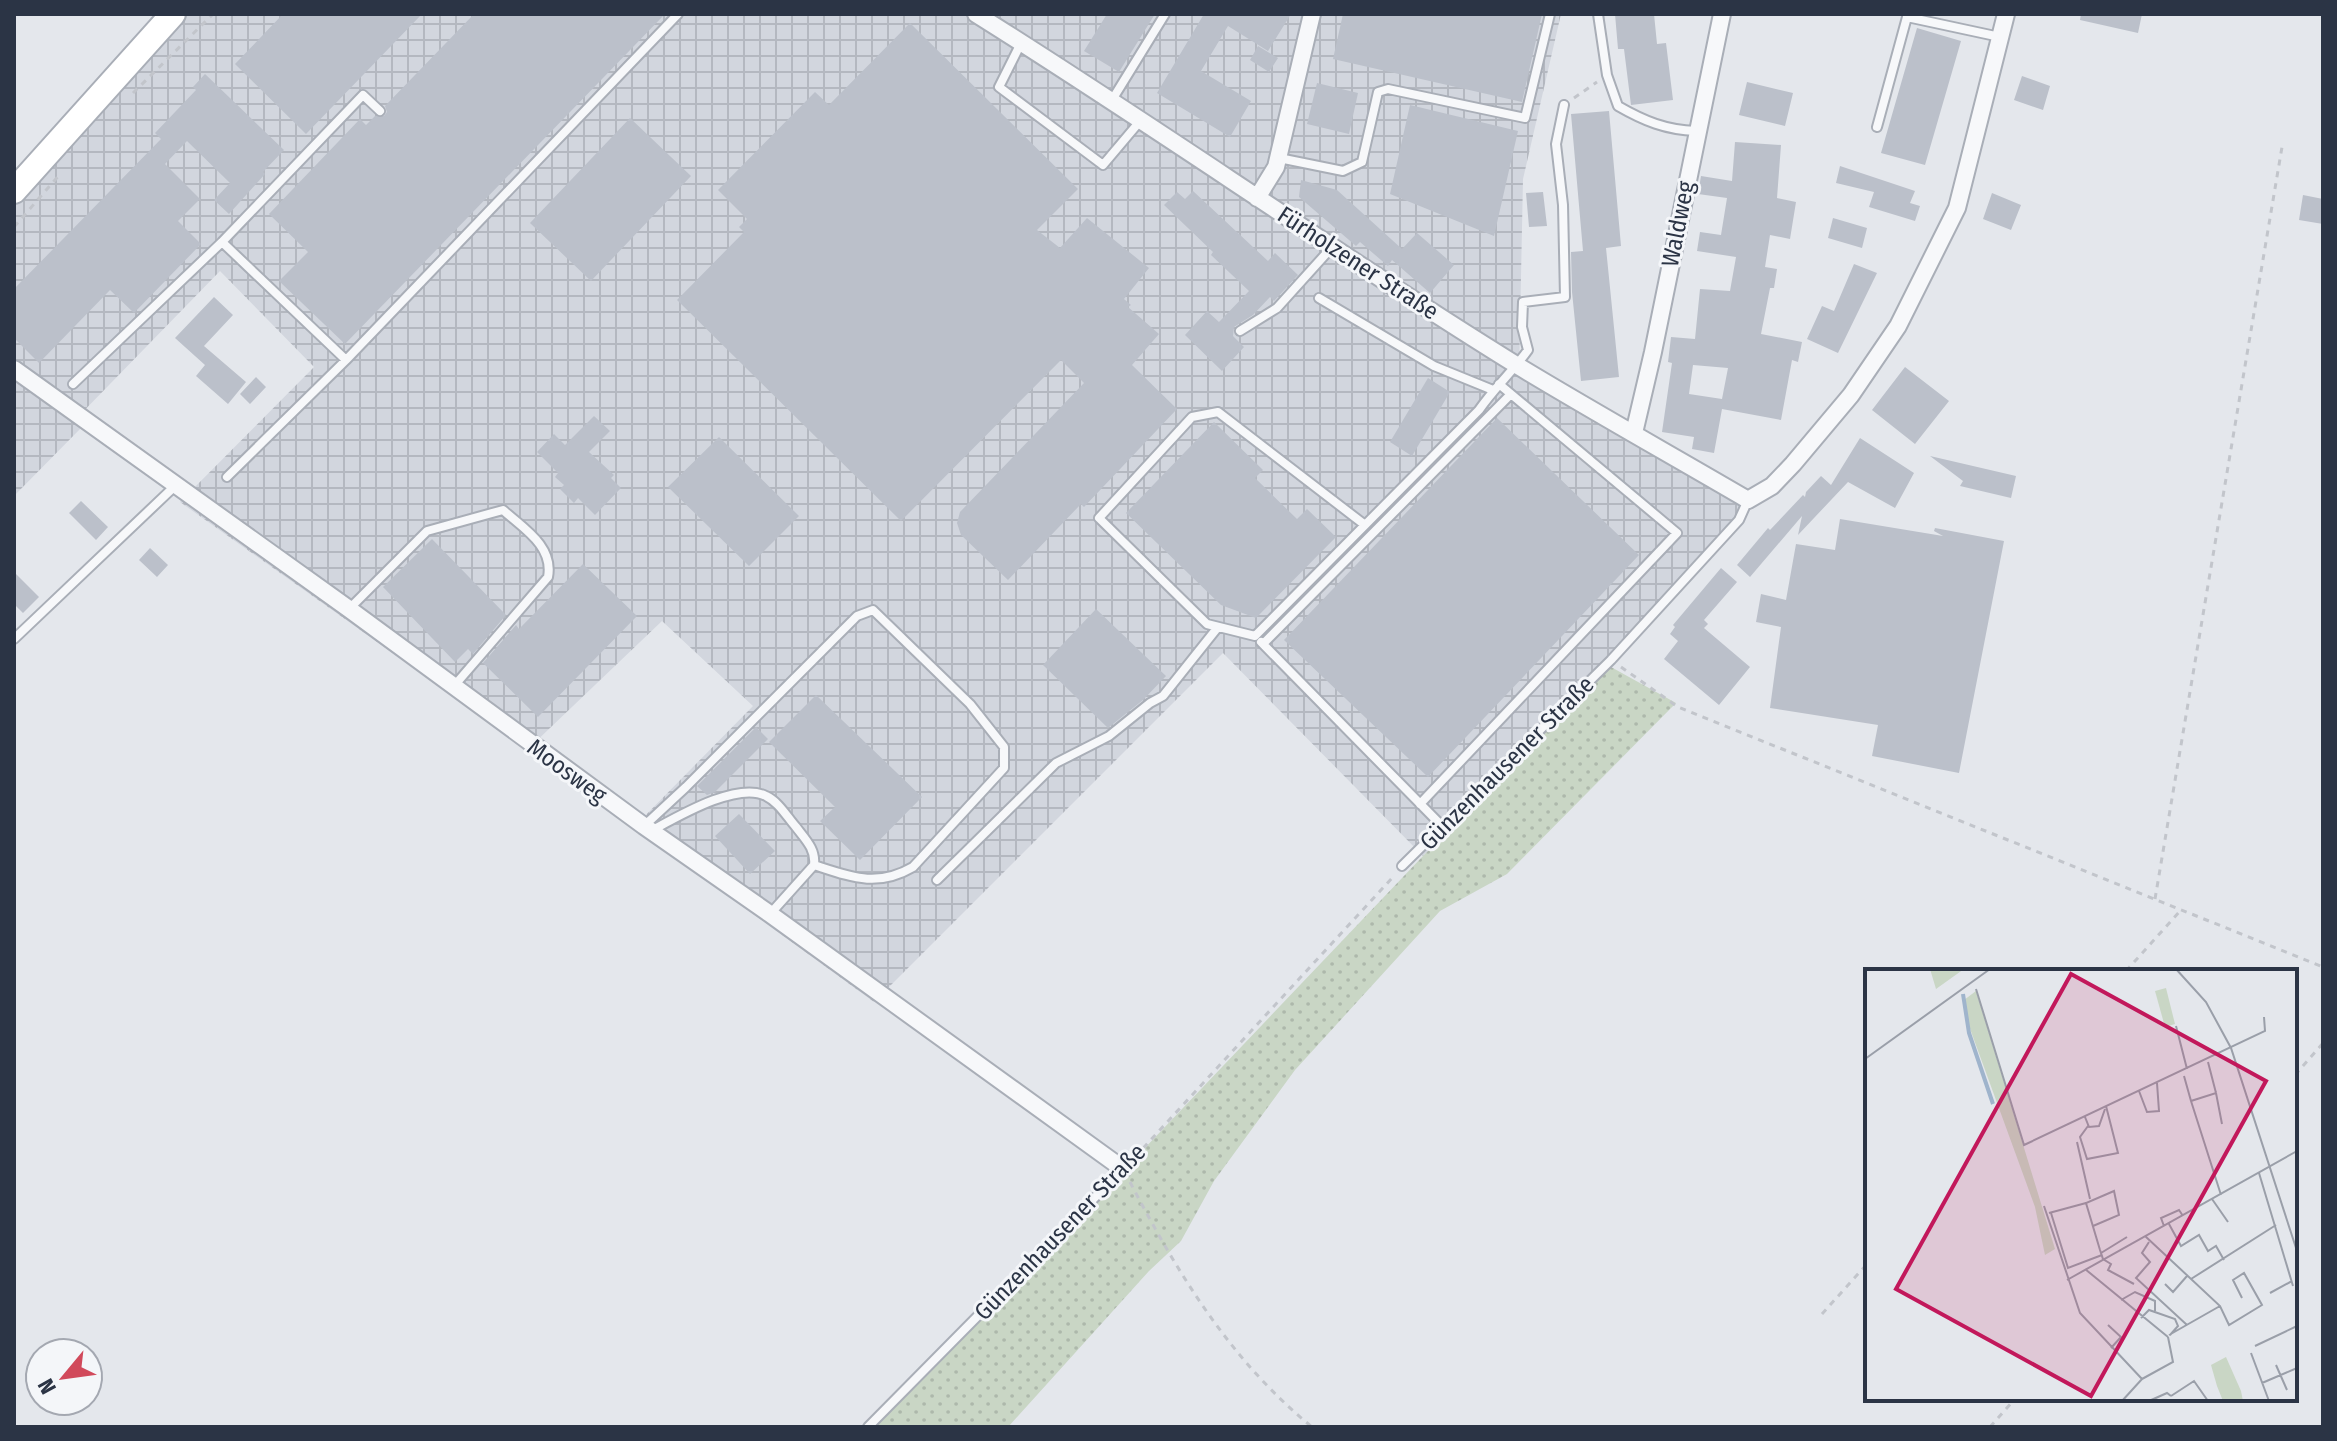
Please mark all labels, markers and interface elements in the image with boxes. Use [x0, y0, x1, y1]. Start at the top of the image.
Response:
street label: Waldweg [1656, 178, 1700, 269]
street label: Fürholzener Straße [1272, 201, 1444, 325]
street label: Günzenhausener Straße [1414, 670, 1600, 856]
street label: Moosweg [522, 733, 613, 810]
inset map [1865, 969, 2297, 1401]
street label: Günzenhausener Straße [969, 1138, 1151, 1326]
north arrow [24, 1337, 104, 1417]
text: N [32, 1374, 62, 1399]

